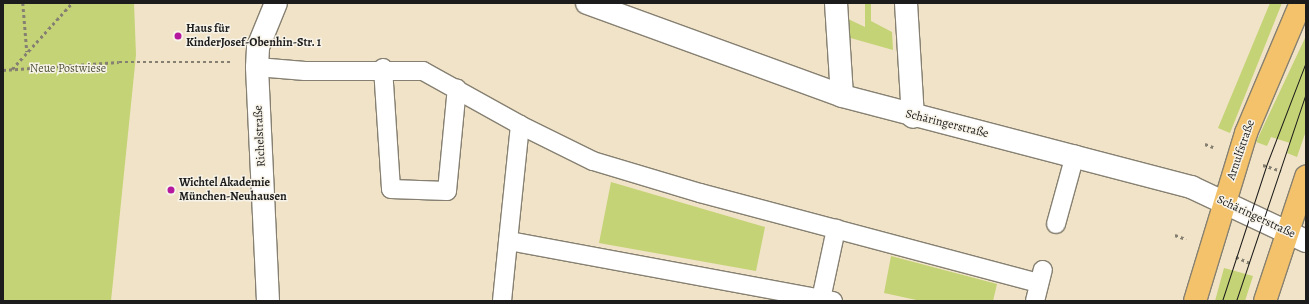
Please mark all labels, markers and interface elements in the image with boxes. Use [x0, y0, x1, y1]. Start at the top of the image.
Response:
place label: Haus für KinderJosef-Obenhin-Str. 1 [186, 22, 321, 50]
marker: Haus für KinderJosef-Obenhin-Str. 1 [173, 31, 183, 41]
park label: Neue Postwiese [30, 62, 106, 76]
street label: Richelstraße [251, 105, 269, 167]
street label: Schäringerstraße [904, 107, 990, 141]
street label: Arnulfstraße [1224, 118, 1258, 182]
place label: Wichtel Akademie München-Neuhausen [179, 176, 287, 204]
marker: Wichtel Akademie München-Neuhausen [166, 185, 176, 195]
street label: Schäringerstraße [1214, 192, 1298, 242]

